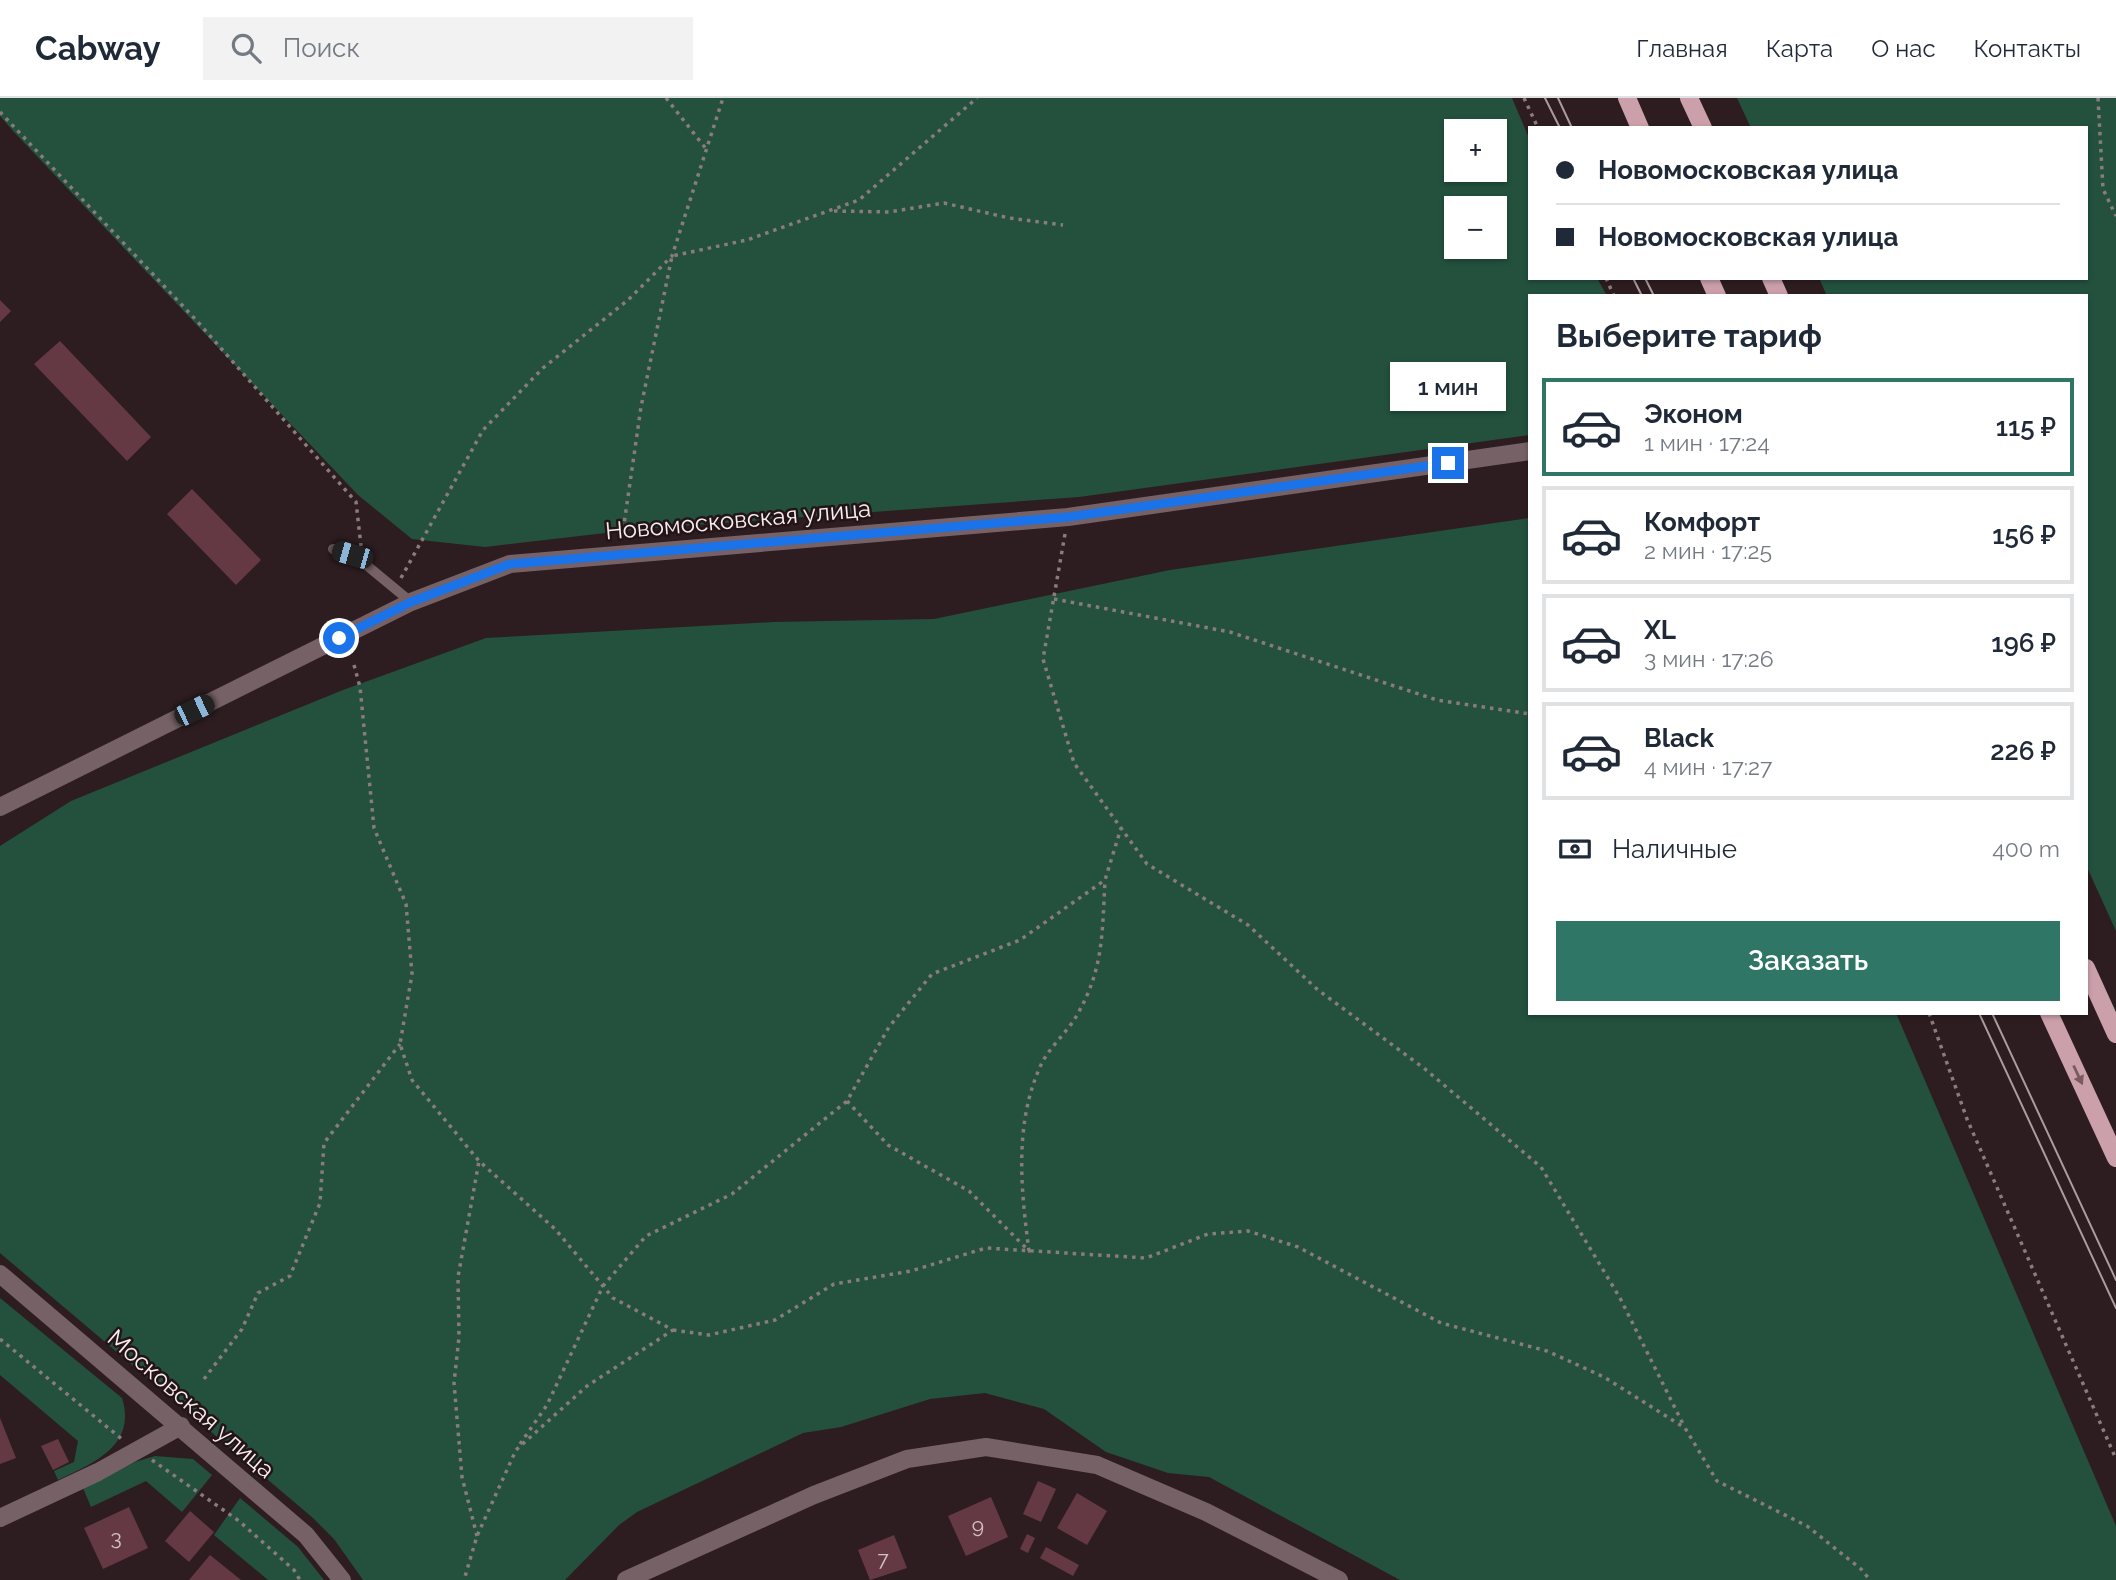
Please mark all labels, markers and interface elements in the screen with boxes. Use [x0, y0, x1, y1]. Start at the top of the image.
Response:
search box [203, 17, 693, 80]
text: Cabway [35, 29, 161, 68]
icon: search [227, 29, 265, 67]
text: Поиск [283, 33, 360, 63]
text: Главная [1636, 34, 1728, 63]
text: Карта [1766, 34, 1833, 63]
text: О нас [1871, 34, 1936, 63]
text: Контакты [1974, 34, 2081, 63]
map controls [1444, 119, 1507, 259]
button: + [1444, 119, 1507, 182]
text: Новомосковская улица [1598, 155, 1898, 185]
button: − [1444, 196, 1507, 259]
text: Новомосковская улица [1598, 222, 1898, 252]
text: Выберите тариф [1556, 317, 1822, 354]
callout: 1 мин [1390, 362, 1506, 410]
text: 1 мин [1418, 373, 1478, 400]
icon: car [1560, 396, 1623, 459]
text: Эконом [1644, 399, 1743, 429]
text: 115 ₽ [1996, 412, 2056, 442]
text: 1 мин · 17:24 [1644, 429, 1770, 456]
route end [1432, 447, 1464, 479]
street label: Новомосковская улица [604, 493, 872, 546]
icon: car [1560, 504, 1623, 567]
text: Комфорт [1644, 507, 1760, 537]
text: 156 ₽ [1992, 520, 2056, 550]
text: 2 мин · 17:25 [1644, 537, 1772, 564]
car [329, 539, 376, 571]
icon: car [1560, 612, 1623, 675]
text: XL [1644, 615, 1676, 645]
route start [323, 622, 355, 654]
text: 196 ₽ [1991, 628, 2056, 658]
text: 3 мин · 17:26 [1644, 645, 1774, 672]
car [171, 691, 218, 729]
icon: car [1560, 720, 1623, 783]
text: Black [1644, 723, 1714, 753]
text: 226 ₽ [1990, 736, 2056, 766]
text: 4 мин · 17:27 [1644, 753, 1772, 780]
icon: cash [1556, 830, 1594, 868]
text: Наличные [1612, 834, 1737, 864]
text: 400 m [1992, 835, 2060, 862]
button: Заказать [1556, 921, 2060, 1001]
one-way arrow [2072, 1065, 2084, 1085]
street label: Московская улица [102, 1323, 281, 1484]
house number: 9 [972, 1513, 984, 1538]
house number: 3 [110, 1525, 122, 1550]
house number: 7 [877, 1546, 889, 1571]

